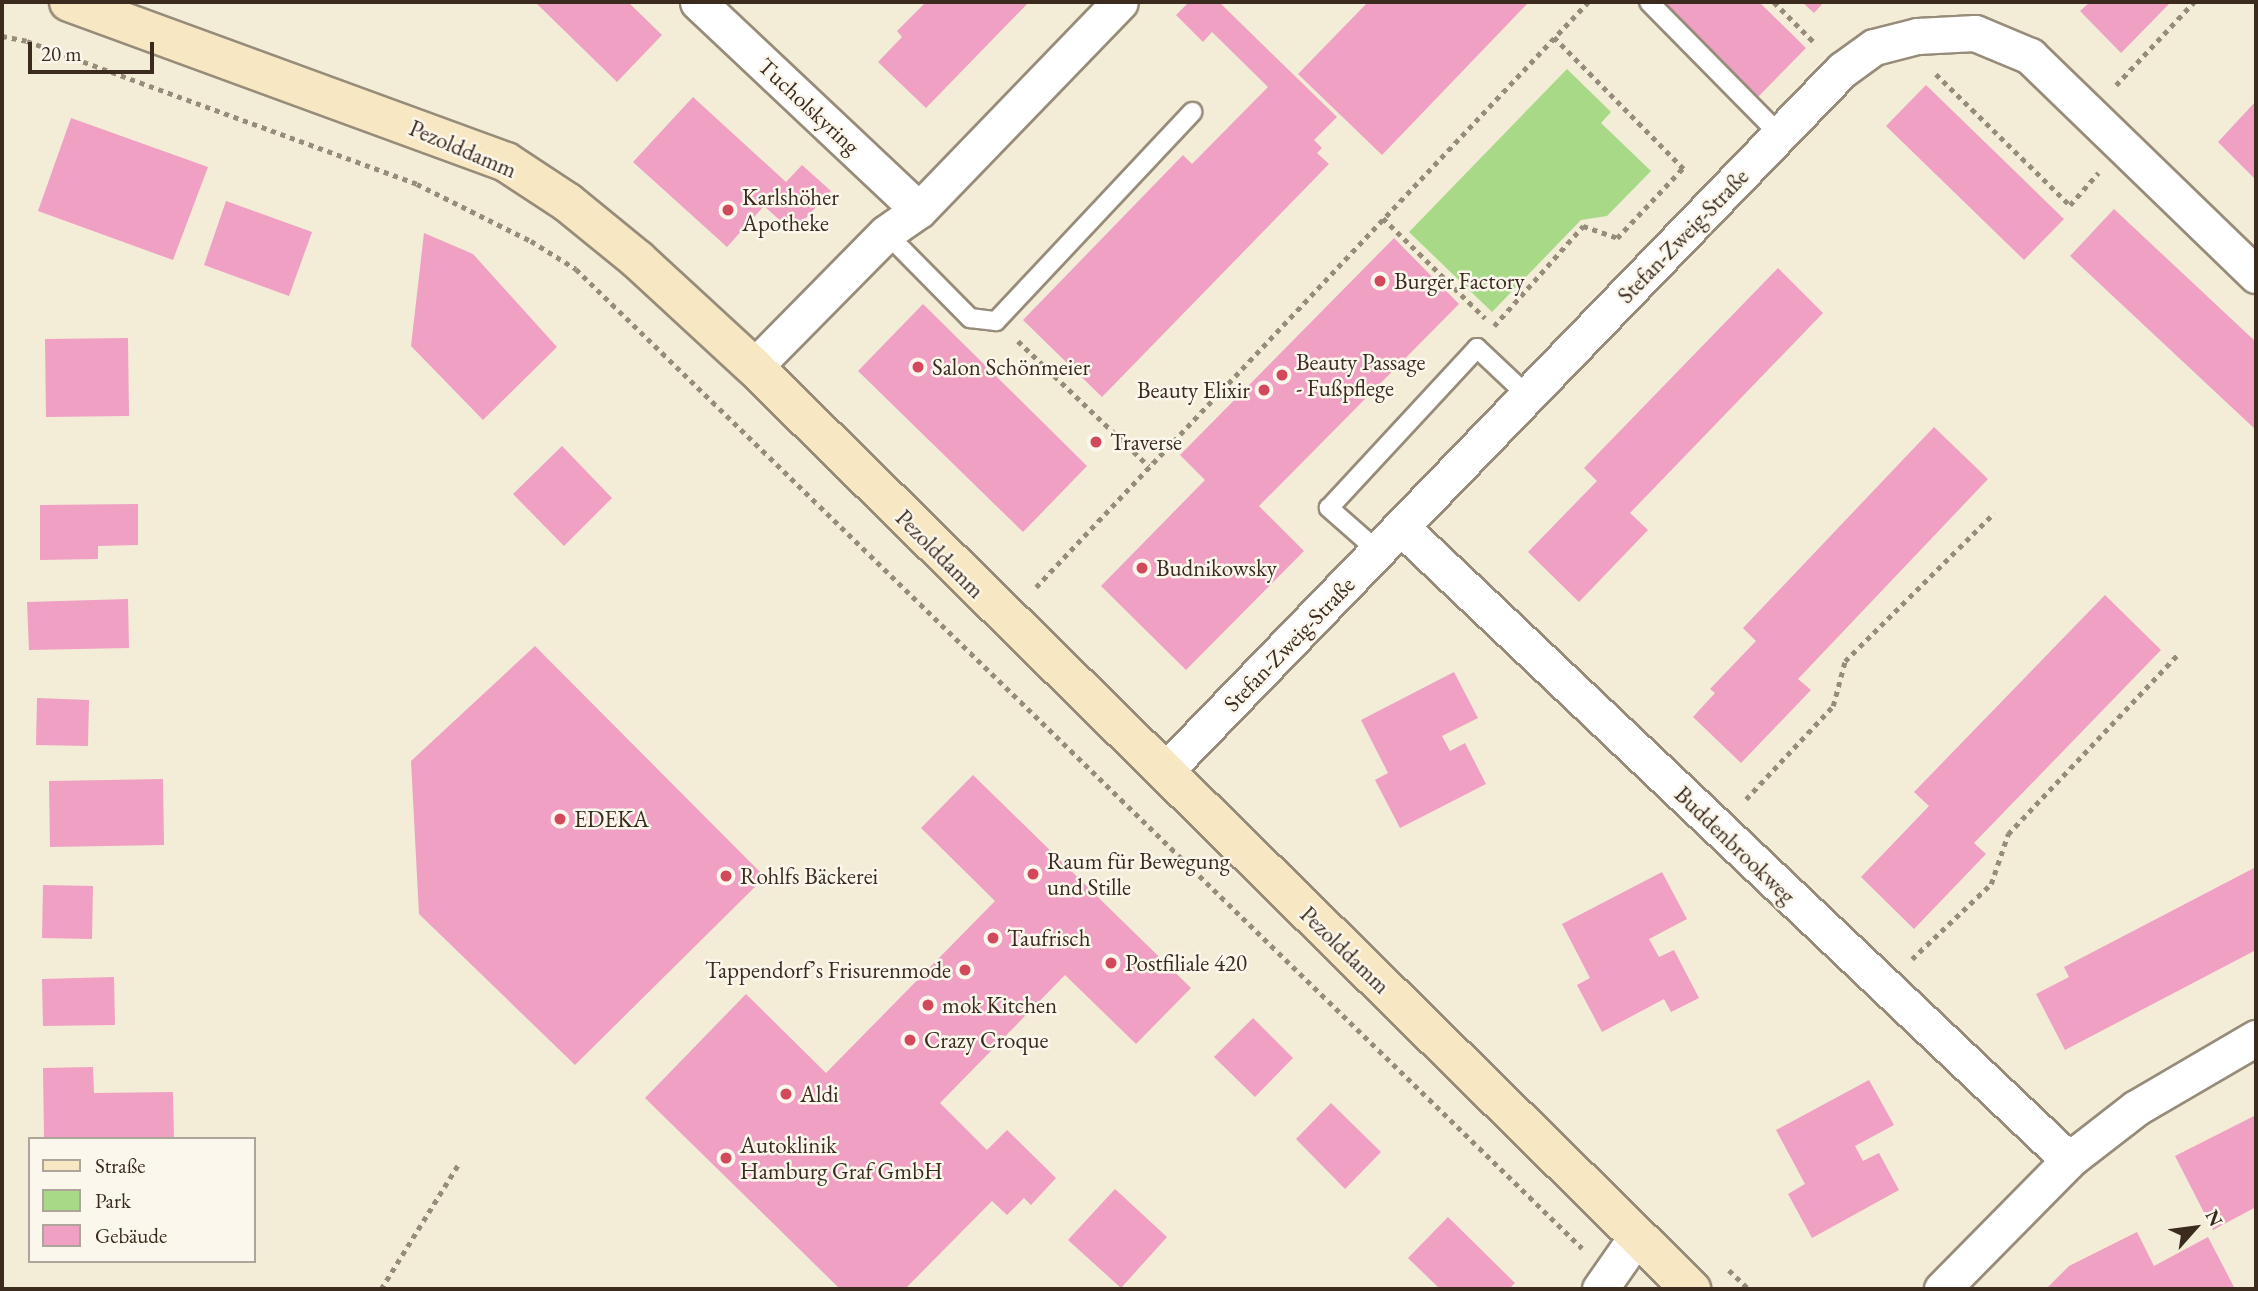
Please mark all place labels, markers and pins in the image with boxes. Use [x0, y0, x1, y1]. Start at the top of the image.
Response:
place label: Karlshöher Apotheke [742, 183, 839, 237]
marker: Karlshöher Apotheke [720, 202, 736, 218]
place label: Burger Factory [1394, 267, 1525, 295]
marker: Burger Factory [1372, 273, 1388, 289]
place label: Beauty Passage - Fußpflege [1296, 348, 1425, 402]
place label: Salon Schönmeier [932, 353, 1090, 381]
marker: Salon Schönmeier [910, 359, 926, 375]
marker: Beauty Passage - Fußpflege [1274, 367, 1290, 383]
place label: Beauty Elixir [1137, 376, 1250, 404]
marker: Beauty Elixir [1256, 382, 1272, 398]
place label: Traverse [1110, 428, 1182, 456]
marker: Traverse [1088, 434, 1104, 450]
place label: Budnikowsky [1156, 554, 1277, 582]
marker: Budnikowsky [1134, 560, 1150, 576]
place label: EDEKA [574, 805, 649, 833]
marker: EDEKA [552, 811, 568, 827]
place label: Raum für Bewegung und Stille [1047, 847, 1230, 901]
place label: Rohlfs Bäckerei [740, 862, 878, 890]
marker: Raum für Bewegung und Stille [1025, 866, 1041, 882]
marker: Rohlfs Bäckerei [718, 868, 734, 884]
place label: Taufrisch [1007, 924, 1091, 952]
marker: Taufrisch [985, 930, 1001, 946]
place label: Postfiliale 420 [1125, 949, 1247, 977]
marker: Postfiliale 420 [1103, 955, 1119, 971]
place label: Tappendorf’s Frisurenmode [705, 956, 951, 984]
marker: Tappendorf’s Frisurenmode [957, 962, 973, 978]
place label: mok Kitchen [942, 991, 1057, 1019]
marker: mok Kitchen [920, 997, 936, 1013]
place label: Crazy Croque [924, 1026, 1049, 1054]
marker: Crazy Croque [902, 1032, 918, 1048]
place label: Aldi [800, 1080, 839, 1108]
marker: Aldi [778, 1086, 794, 1102]
place label: Autoklinik Hamburg Graf GmbH [740, 1131, 943, 1185]
marker: Autoklinik Hamburg Graf GmbH [718, 1150, 734, 1166]

